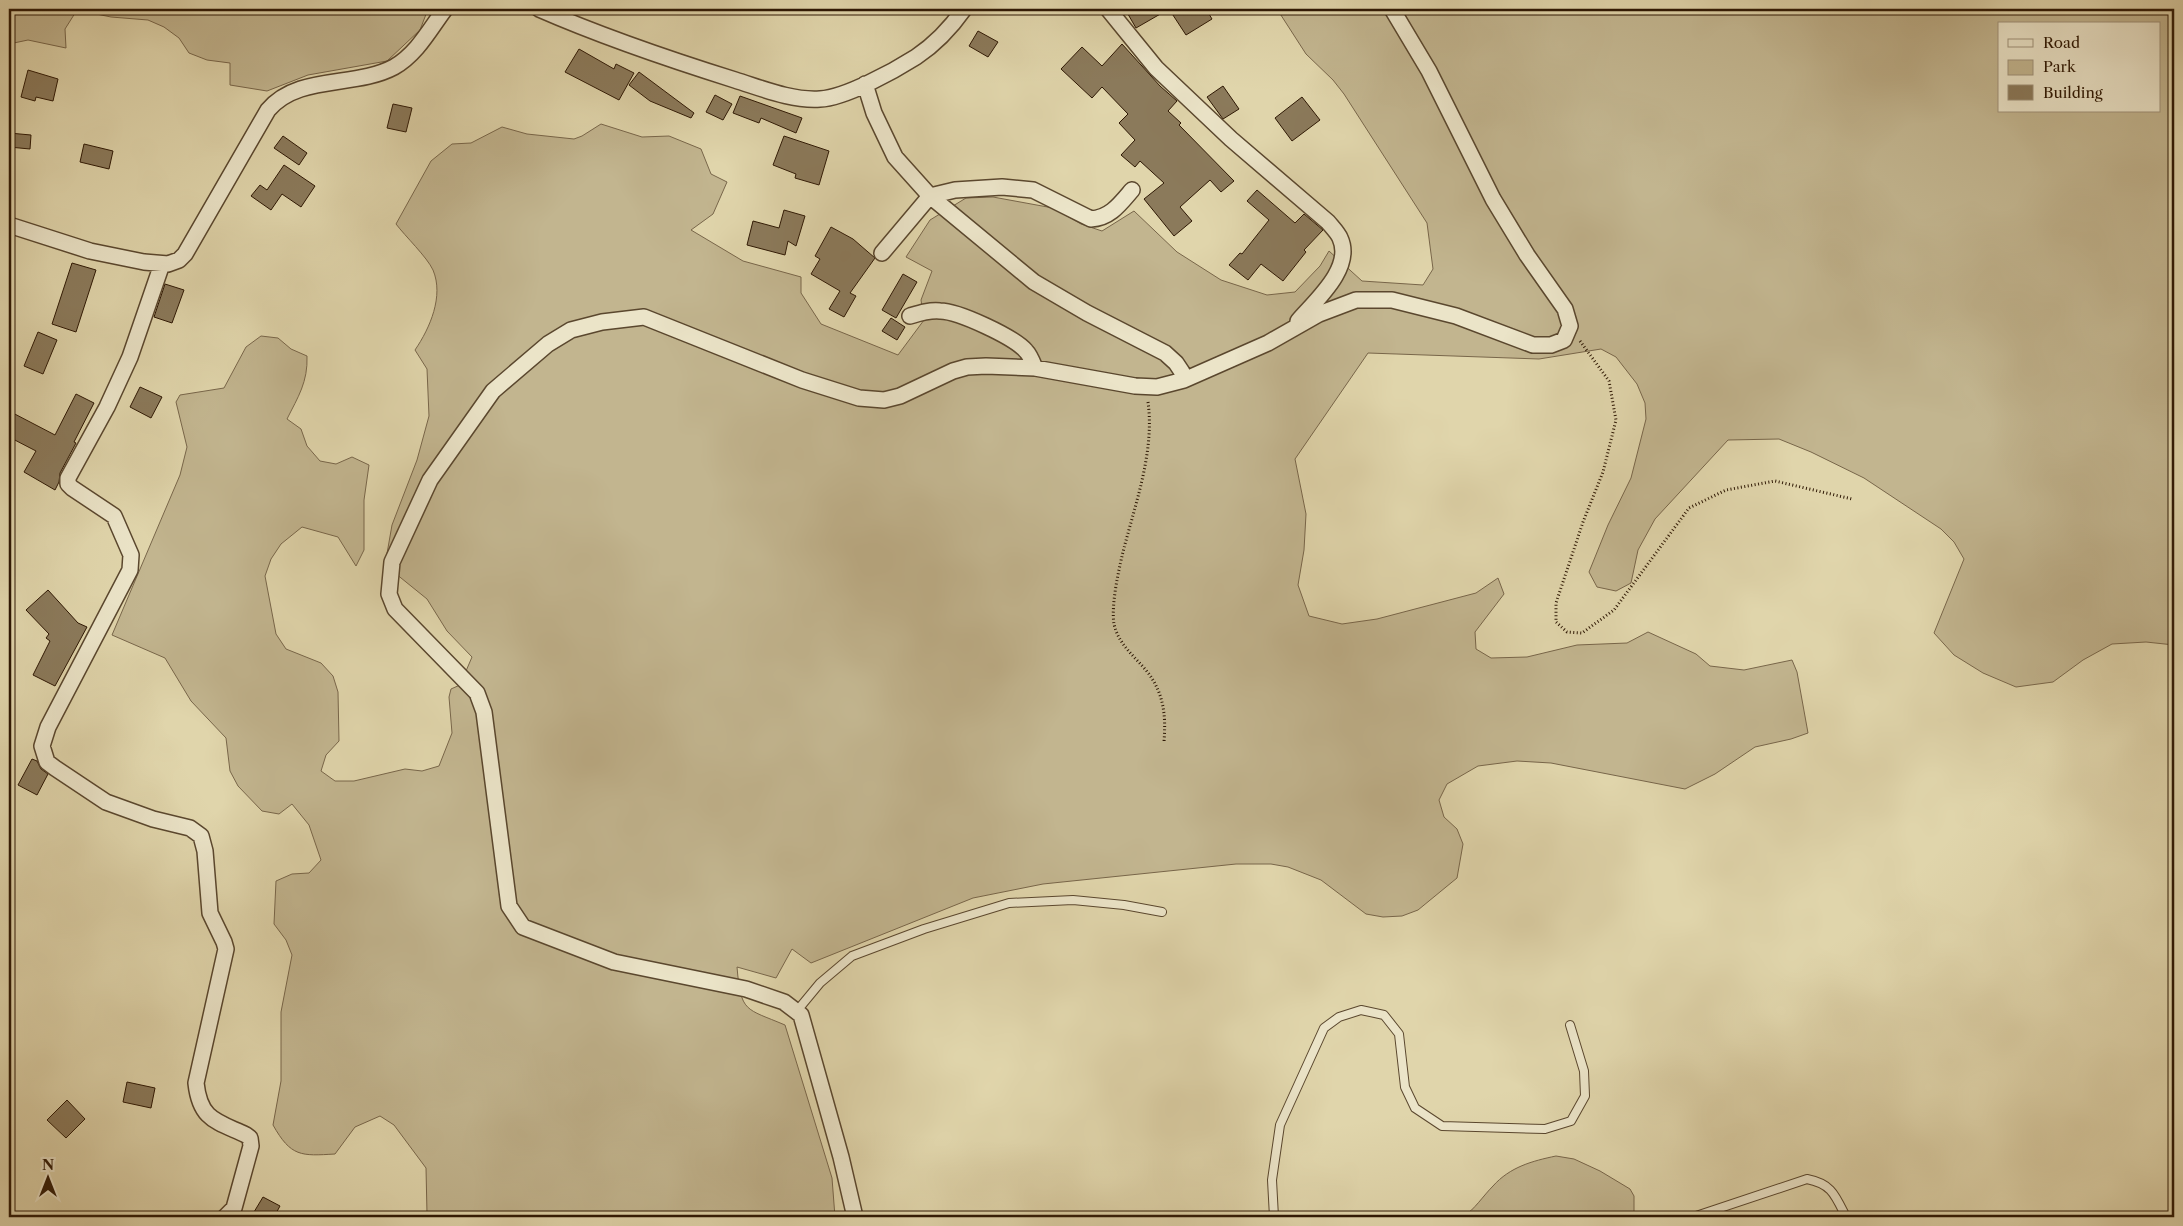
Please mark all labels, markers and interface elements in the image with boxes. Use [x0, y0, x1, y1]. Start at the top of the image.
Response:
legend [1998, 22, 2160, 112]
text: Road [2043, 33, 2080, 52]
text: Park [2043, 57, 2077, 76]
text: Building [2043, 83, 2103, 102]
north arrow [22, 1154, 72, 1204]
text: N [42, 1156, 54, 1174]

